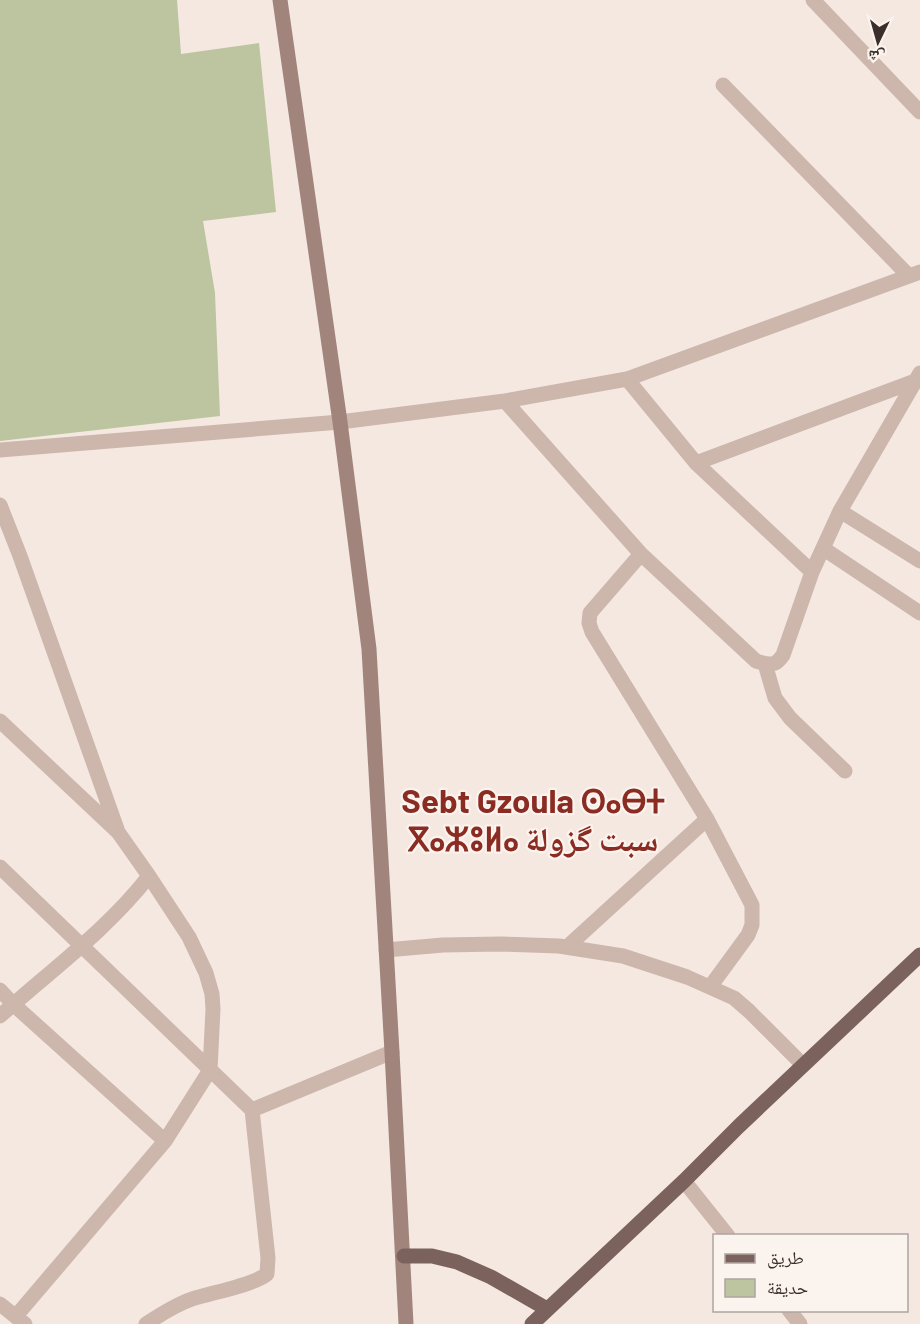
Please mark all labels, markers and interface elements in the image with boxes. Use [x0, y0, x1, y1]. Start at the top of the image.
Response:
north arrow [848, 12, 908, 72]
text: ش [867, 46, 886, 68]
district label: Sebt Gzoula ⵙⴰⴱⵜ ⴳⴰⵣⵓⵍⴰ سبت گزولة [401, 780, 665, 859]
legend [713, 1234, 908, 1312]
text: طريق [767, 1246, 804, 1269]
text: حديقة [767, 1276, 808, 1298]

